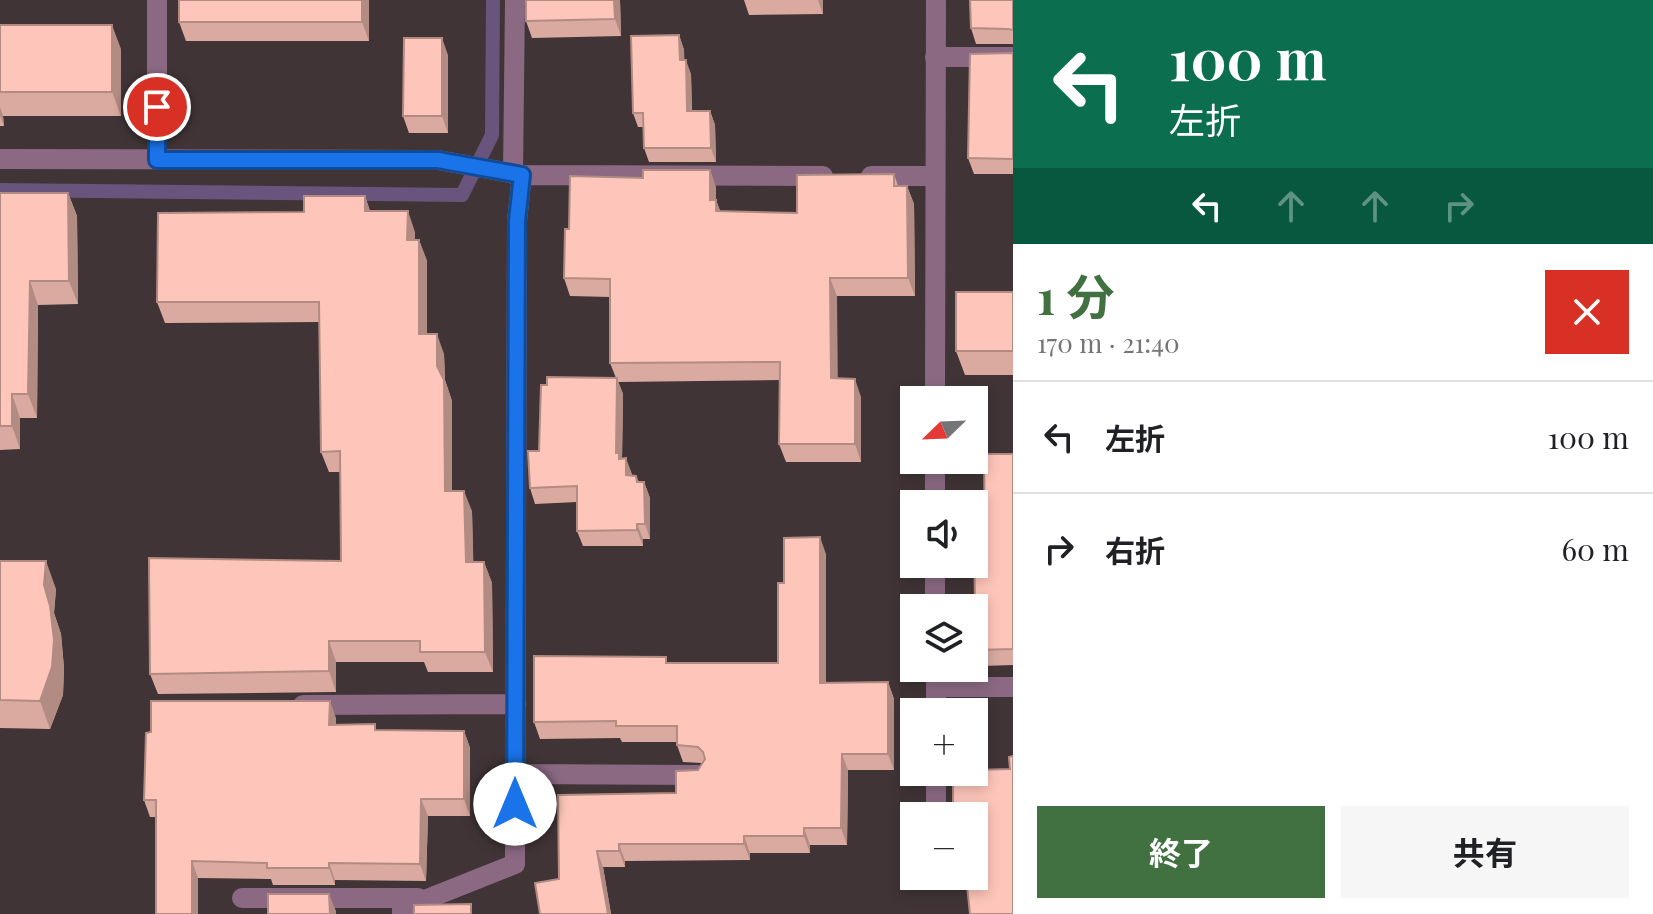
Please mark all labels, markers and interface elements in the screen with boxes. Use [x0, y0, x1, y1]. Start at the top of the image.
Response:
text: 100 m [1169, 20, 1326, 95]
icon: left [1037, 32, 1141, 136]
pin [123, 73, 191, 141]
icon: arrive [135, 85, 179, 129]
text: 左折 [1169, 95, 1241, 143]
icon: left [1185, 184, 1229, 228]
icon: ahead [1269, 184, 1313, 228]
icon: ahead [1353, 184, 1397, 228]
icon: right [1437, 184, 1481, 228]
text: 1 分 [1037, 263, 1115, 327]
button: close [1545, 270, 1629, 354]
text: 170 m · 21:40 [1037, 325, 1180, 360]
north arrow [900, 386, 988, 474]
map controls [900, 386, 988, 890]
icon: left [1037, 415, 1081, 459]
text: 100 m [1548, 417, 1629, 457]
text: 左折 [1105, 418, 1165, 458]
button: sound [900, 490, 988, 578]
icon: right [1037, 527, 1081, 571]
text: 60 m [1561, 529, 1629, 569]
text: 右折 [1105, 530, 1165, 570]
button: layers [900, 594, 988, 682]
button: + [900, 698, 988, 786]
position arrow [473, 762, 557, 846]
button: − [900, 802, 988, 890]
button: 終了 [1037, 806, 1325, 898]
button: 共有 [1341, 806, 1629, 898]

